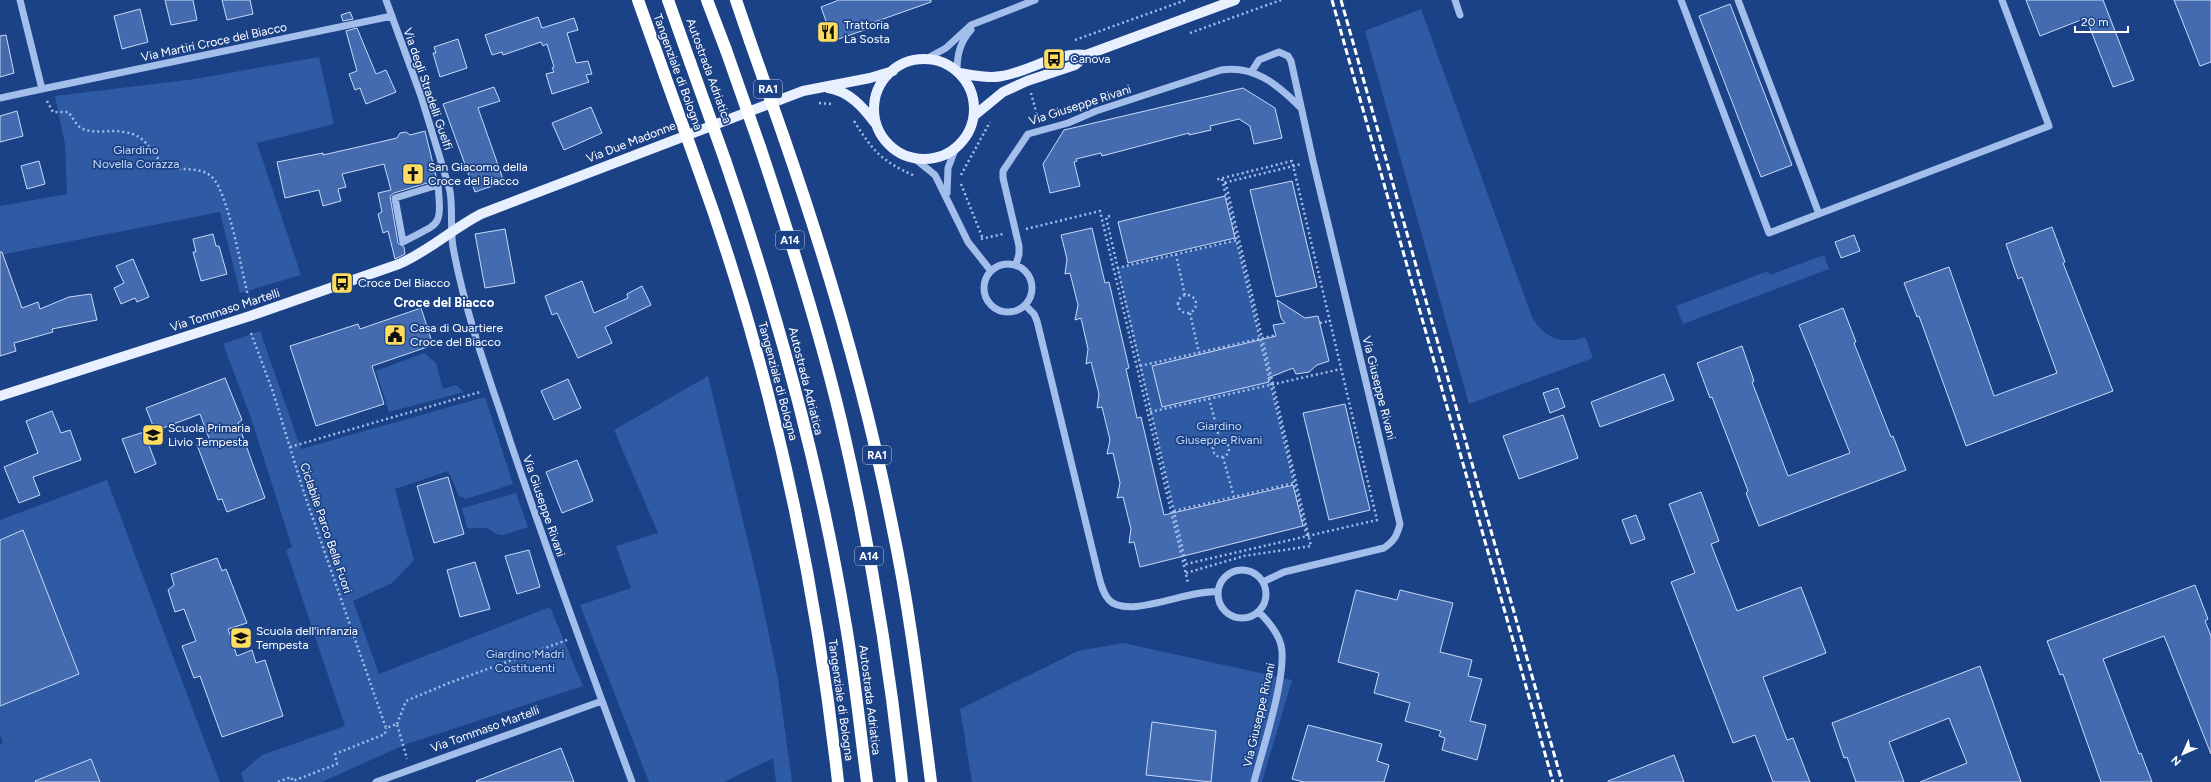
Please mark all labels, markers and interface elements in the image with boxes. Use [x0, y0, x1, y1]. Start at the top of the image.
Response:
scale bar [2075, 8, 2128, 34]
street label: Tangenziale di Bologna [650, 12, 706, 132]
text: 20 m [2081, 15, 2109, 29]
street label: Autostrada Adriatica [683, 17, 735, 125]
place label: Trattoria La Sosta [844, 18, 890, 46]
restaurant icon: Trattoria La Sosta [815, 19, 841, 45]
street label: Via Martiri Croce del Biacco [140, 20, 288, 64]
street label: Via degli Stradelli Guelfi [401, 26, 455, 152]
bus stop icon: Canova [1041, 46, 1067, 72]
place label: Canova [1070, 52, 1111, 66]
road number: RA1 [754, 80, 782, 98]
street label: Via Giuseppe Rivani [1027, 82, 1133, 128]
street label: Via Due Madonne [584, 118, 678, 166]
park label: Giardino Novella Corazza [93, 143, 179, 171]
place label: San Giacomo della Croce del Biacco [428, 160, 528, 188]
church icon: San Giacomo della Croce del Biacco [400, 161, 426, 187]
road number: A14 [776, 231, 804, 249]
bus stop icon: Croce Del Biacco [329, 270, 355, 296]
place label: Croce Del Biacco [358, 276, 450, 290]
street label: Via Tommaso Martelli [168, 286, 282, 334]
district label: Croce del Biacco [394, 295, 495, 310]
street label: Tangenziale di Bologna [755, 320, 801, 442]
place label: Casa di Quartiere Croce del Biacco [410, 321, 503, 349]
public building icon: Casa di Quartiere Croce del Biacco [382, 322, 408, 348]
street label: Autostrada Adriatica [786, 326, 826, 436]
street label: Via Giuseppe Rivani [1359, 335, 1399, 441]
park label: Giardino Giuseppe Rivani [1176, 419, 1262, 447]
place label: Scuola Primaria Livio Tempesta [168, 421, 250, 449]
school or university icon: Scuola Primaria Livio Tempesta [140, 422, 166, 448]
road number: RA1 [863, 446, 891, 464]
street label: Via Giuseppe Rivani [520, 453, 568, 559]
street label: Ciclabile Parco Bella Fuori [297, 461, 355, 595]
road number: A14 [855, 547, 883, 565]
place label: Scuola dell'infanzia Tempesta [256, 624, 358, 652]
school or university icon: Scuola dell'infanzia Tempesta [228, 625, 254, 651]
street label: Tangenziale di Bologna [826, 638, 856, 762]
street label: Autostrada Adriatica [856, 644, 884, 756]
park label: Giardino Madri Costituenti [486, 647, 564, 675]
street label: Via Giuseppe Rivani [1240, 661, 1278, 769]
street label: Via Tommaso Martelli [429, 703, 541, 755]
north arrow [2163, 734, 2203, 774]
text: N [2169, 753, 2184, 768]

